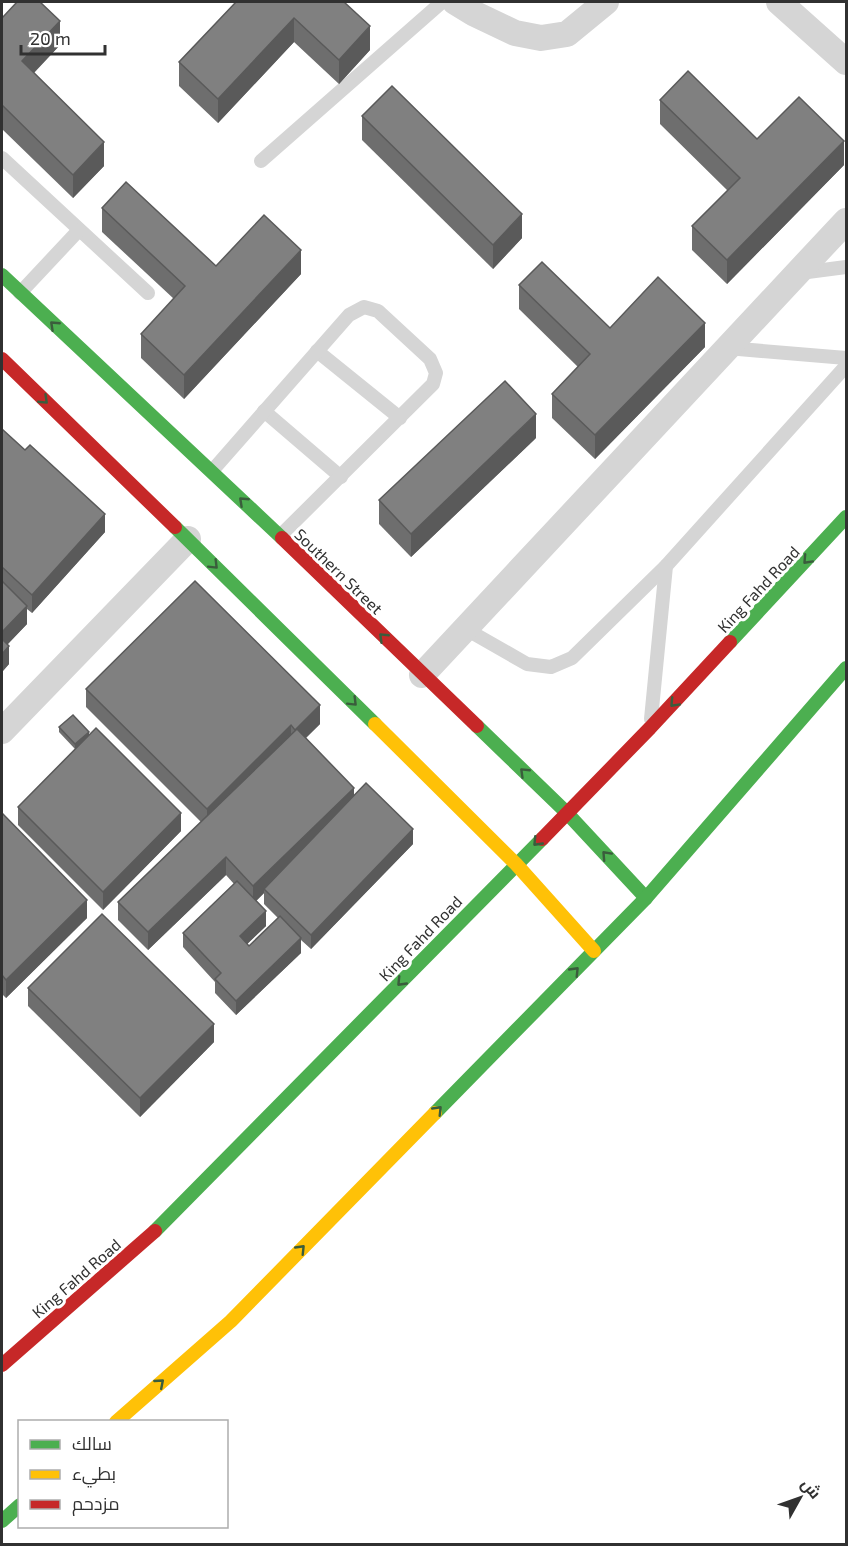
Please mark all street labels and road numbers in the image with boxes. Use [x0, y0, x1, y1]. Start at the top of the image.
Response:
street label: Southern Street [291, 524, 387, 618]
street label: King Fahd Road [713, 542, 803, 636]
street label: King Fahd Road [375, 891, 465, 985]
street label: King Fahd Road [28, 1234, 124, 1322]

